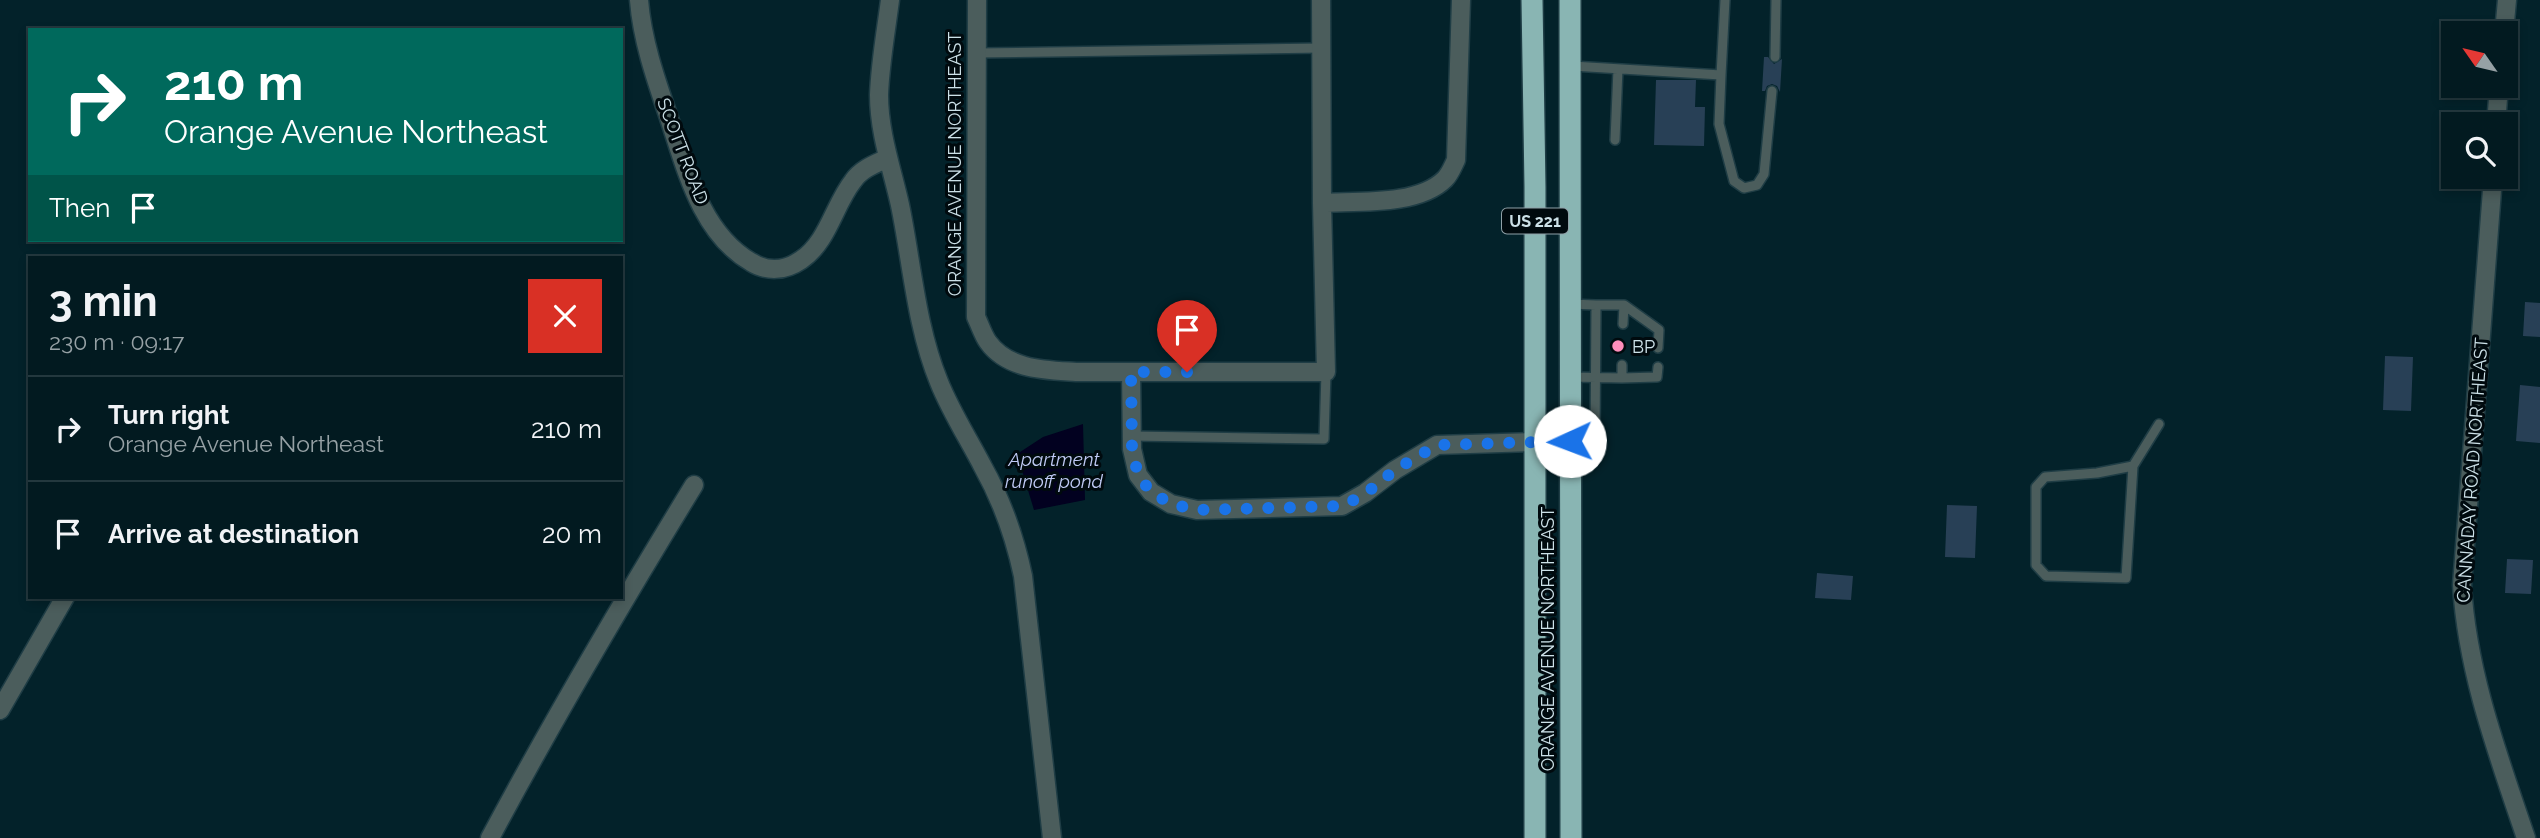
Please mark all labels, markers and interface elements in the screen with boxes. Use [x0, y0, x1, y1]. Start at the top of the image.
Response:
north arrow [2441, 21, 2518, 98]
map controls [2441, 21, 2518, 189]
street label: ORANGE AVENUE NORTHEAST [944, 32, 965, 296]
text: 210 m [164, 54, 303, 111]
icon: right [49, 56, 140, 147]
street label: SCOTT ROAD [653, 95, 713, 207]
button: search [2441, 112, 2518, 189]
text: Orange Avenue Northeast [164, 113, 548, 150]
icon: arrive [124, 189, 162, 227]
text: Then [49, 193, 110, 223]
road number: US 221 [1502, 209, 1568, 234]
text: 3 min [49, 277, 158, 326]
button: close [528, 279, 602, 353]
pin [1157, 300, 1217, 372]
icon: arrive [1168, 311, 1206, 349]
text: 230 m · 09:17 [49, 328, 184, 355]
place label: BP [1632, 336, 1655, 357]
street label: CANNADAY ROAD NORTHEAST [2452, 337, 2492, 603]
marker: BP [1610, 338, 1626, 354]
text: Turn right [108, 400, 229, 430]
position arrow [1533, 404, 1607, 478]
icon: right [49, 410, 87, 448]
text: 210 m [531, 414, 602, 444]
text: Orange Avenue Northeast [108, 430, 384, 457]
water label: Apartment runoff pond [1005, 448, 1104, 492]
street label: ORANGE AVENUE NORTHEAST [1537, 507, 1558, 771]
icon: arrive [49, 515, 87, 553]
text: Arrive at destination [108, 519, 359, 549]
text: 20 m [542, 519, 602, 549]

